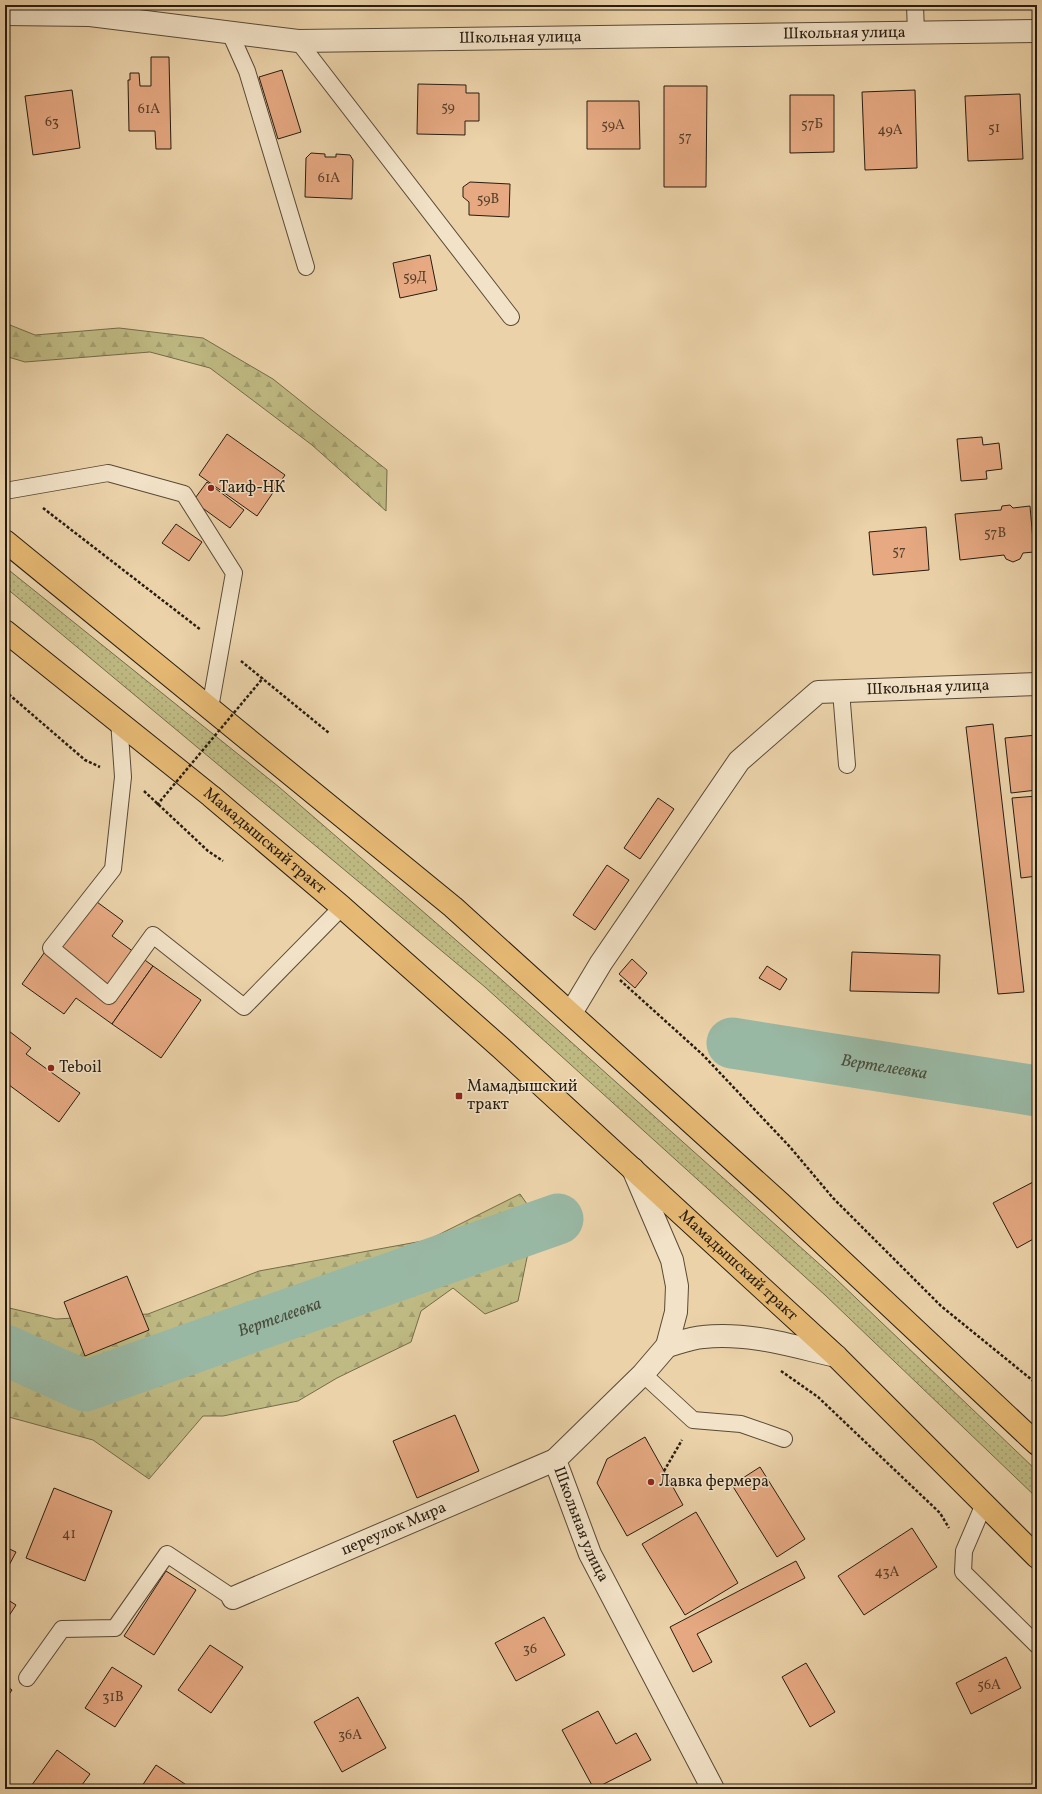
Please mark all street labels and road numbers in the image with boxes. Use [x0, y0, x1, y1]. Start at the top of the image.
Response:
street label: Школьная улица [783, 22, 906, 45]
street label: Школьная улица [459, 26, 582, 50]
street label: Школьная улица [866, 675, 990, 701]
street label: Мамадышский тракт [198, 783, 331, 900]
street label: Мамадышский тракт [673, 1205, 803, 1326]
street label: Школьная улица [547, 1464, 614, 1586]
street label: переулок Мира [338, 1497, 450, 1561]

